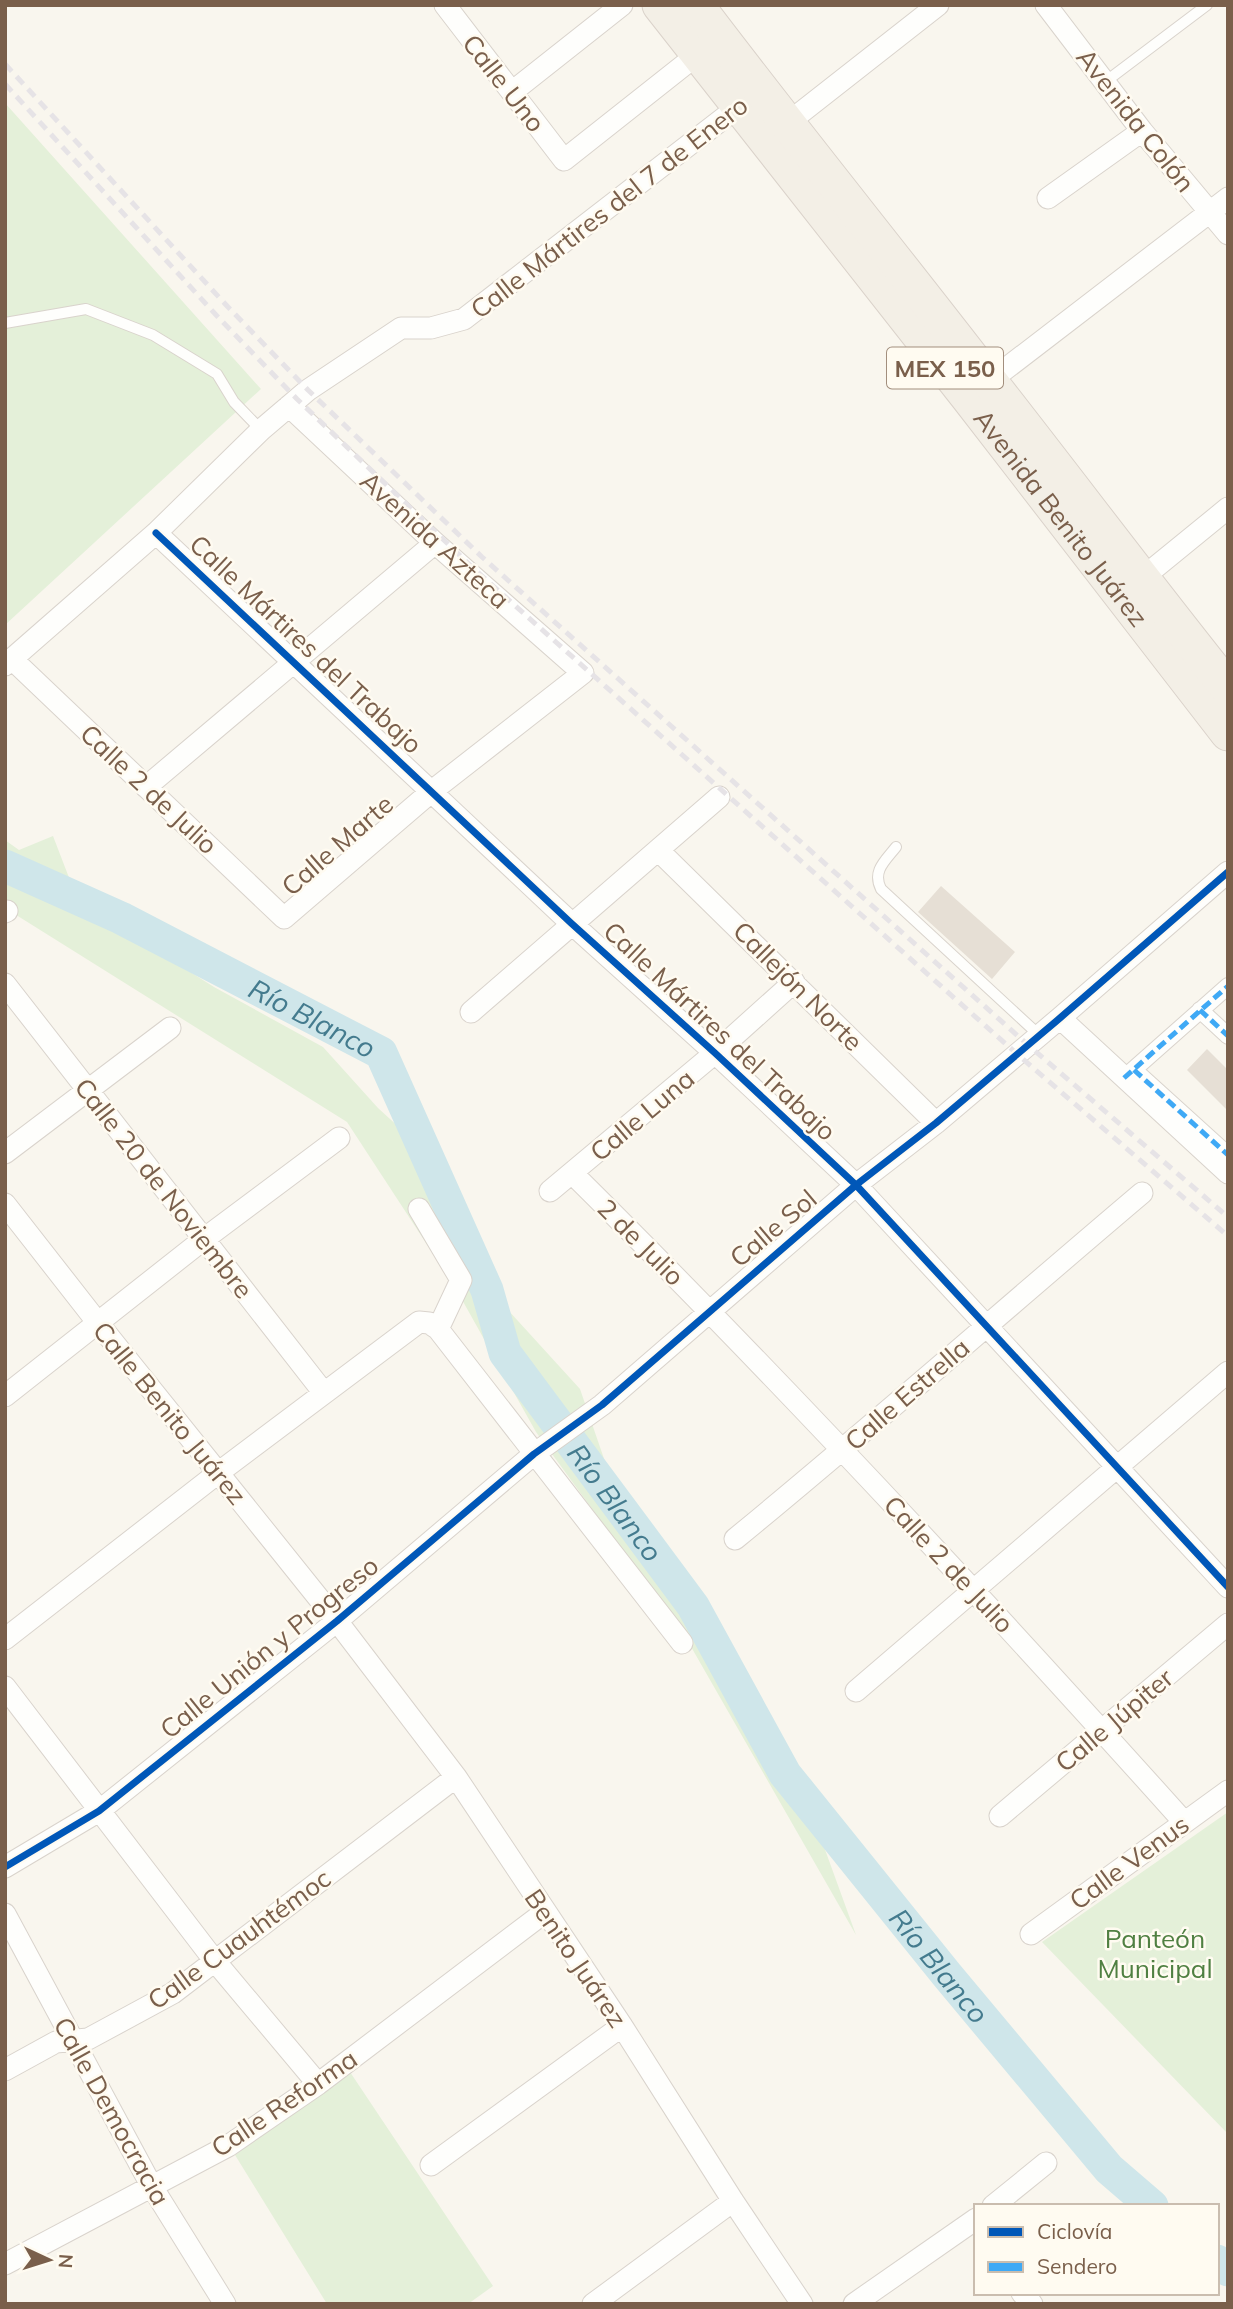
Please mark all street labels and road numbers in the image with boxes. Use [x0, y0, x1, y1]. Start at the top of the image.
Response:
street label: Calle Uno [455, 27, 553, 139]
street label: Avenida Colón [1070, 41, 1202, 199]
street label: Calle Mártires del 7 de Enero [464, 88, 754, 326]
road number: MEX 150 [887, 348, 1003, 388]
street label: Avenida Benito Juárez [967, 402, 1156, 633]
street label: Avenida Azteca [353, 464, 517, 616]
street label: Calle Mártires del Trabajo [183, 527, 429, 761]
street label: Calle 2 de Julio [73, 717, 225, 861]
street label: Calle Marte [274, 787, 400, 903]
street label: Calle Mártires del Trabajo [597, 914, 843, 1148]
street label: Callejón Norte [726, 914, 870, 1058]
street label: Calle Luna [583, 1062, 701, 1168]
street label: Calle 20 de Noviembre [68, 1071, 260, 1305]
street label: Calle Sol [723, 1182, 823, 1274]
street label: 2 de Julio [591, 1192, 691, 1292]
street label: Calle Benito Juárez [86, 1315, 254, 1511]
street label: Calle Estrella [838, 1331, 976, 1457]
street label: Calle 2 de Julio [877, 1488, 1021, 1640]
street label: Calle Unión y Progreso [153, 1549, 385, 1745]
street label: Calle Júpiter [1048, 1661, 1180, 1779]
street label: Calle Venus [1063, 1807, 1195, 1917]
street label: Calle Cuauhtémoc [141, 1862, 337, 2016]
street label: Benito Juárez [518, 1883, 634, 2033]
street label: Calle Democracia [47, 2011, 177, 2211]
street label: Calle Reforma [205, 2042, 363, 2164]

